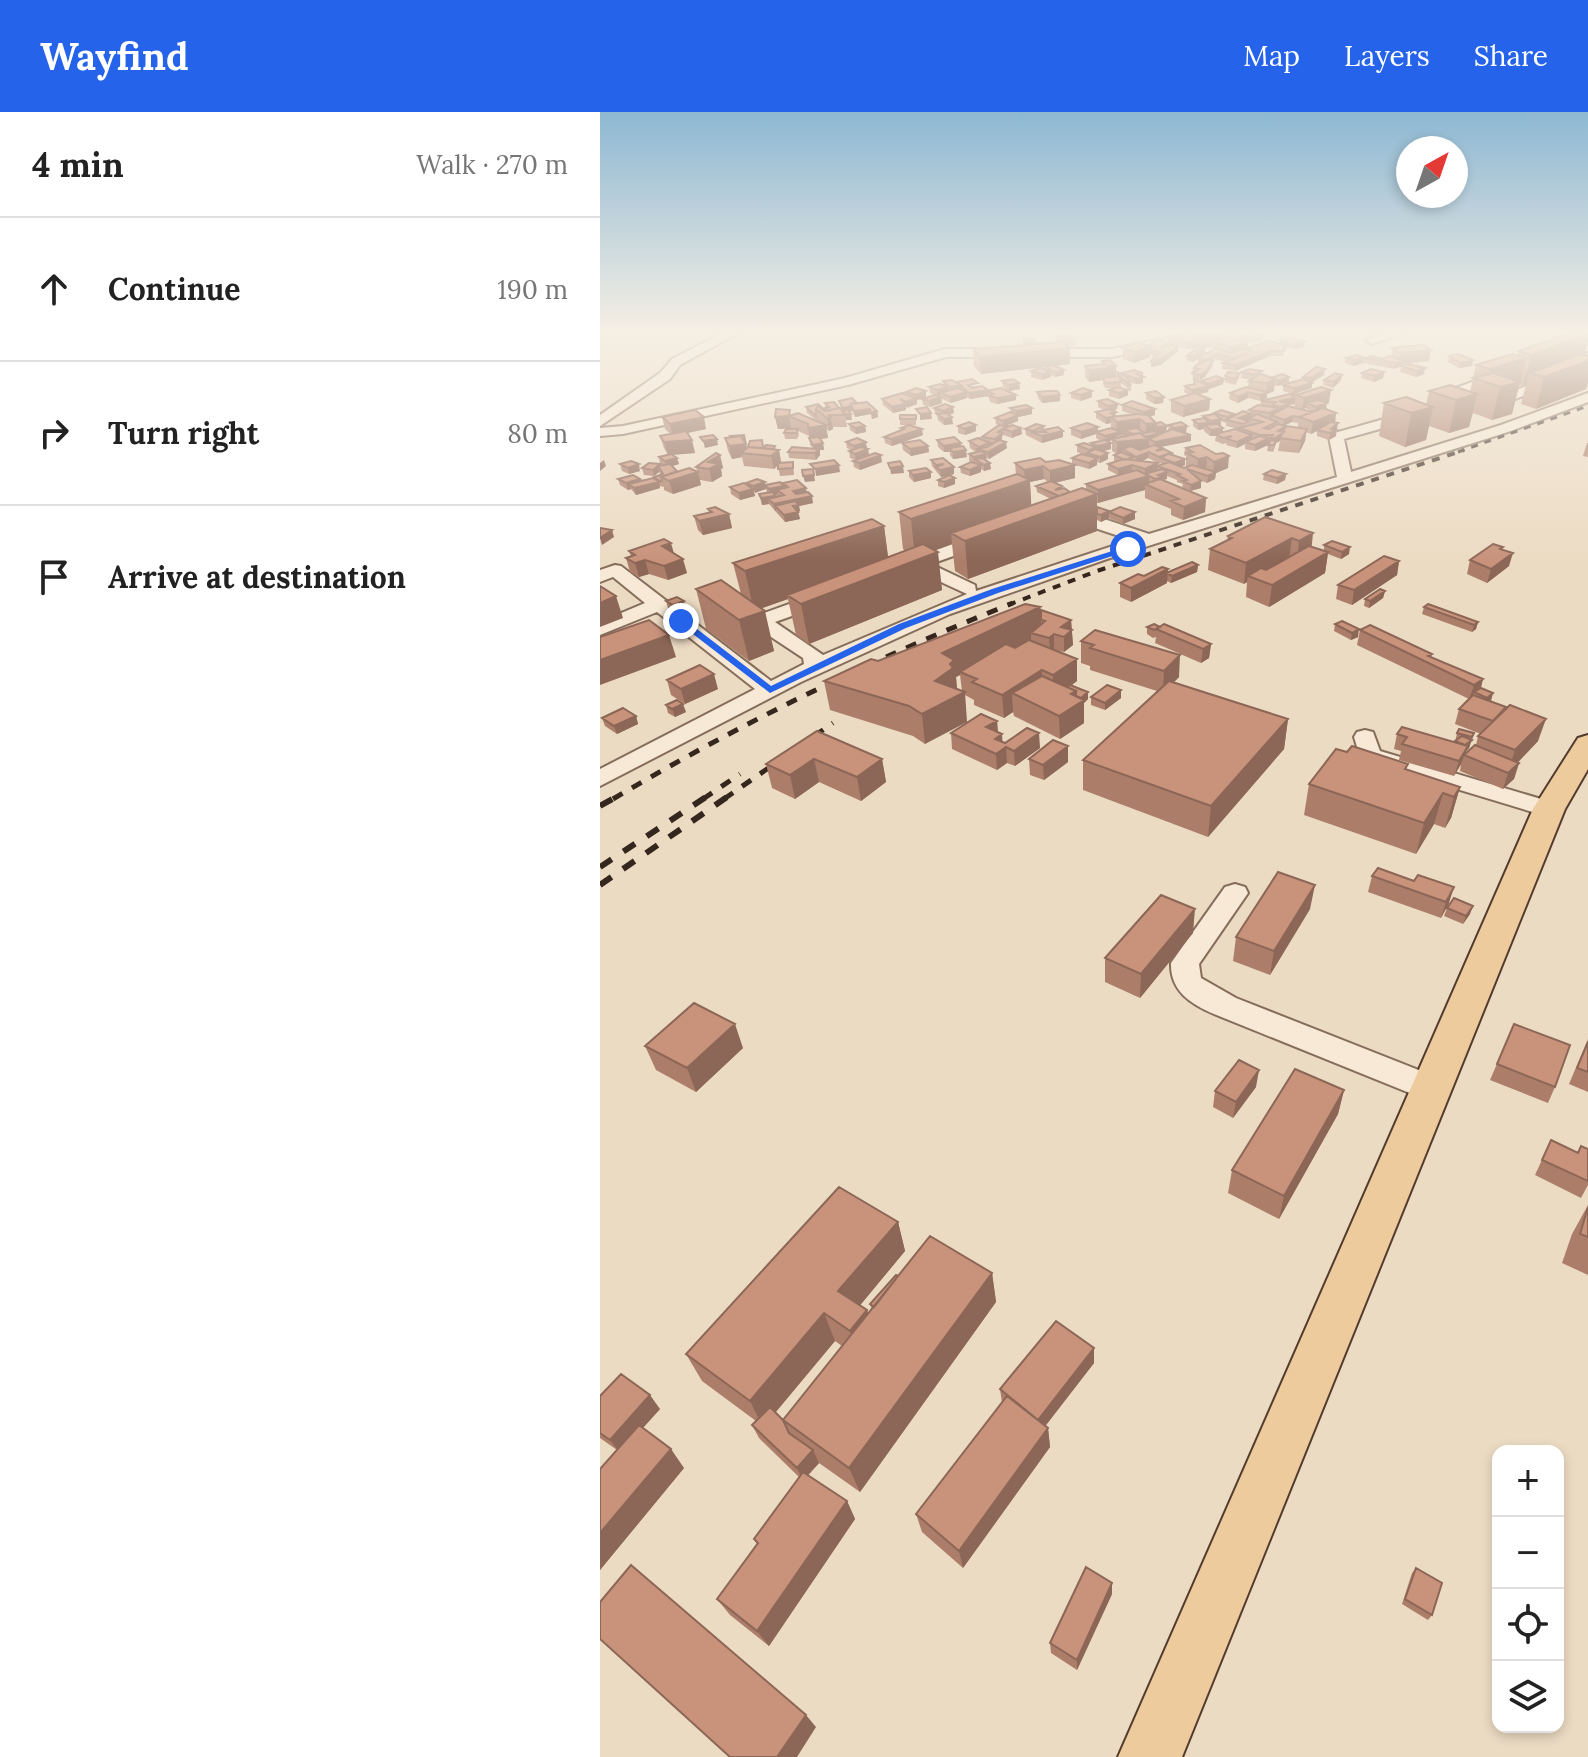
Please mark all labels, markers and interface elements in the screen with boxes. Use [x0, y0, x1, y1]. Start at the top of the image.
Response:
text: Wayfind [40, 32, 189, 80]
text: Map [1243, 38, 1300, 74]
text: Layers [1344, 38, 1430, 74]
text: Share [1474, 38, 1548, 74]
north arrow [1396, 136, 1468, 208]
text: 4 min [32, 143, 124, 186]
text: Walk · 270 m [416, 148, 568, 181]
icon: ahead [32, 267, 76, 311]
text: Continue [108, 270, 240, 308]
text: 190 m [497, 273, 568, 306]
icon: right [32, 411, 76, 455]
text: Turn right [108, 414, 259, 452]
text: 80 m [507, 417, 568, 450]
route start [1110, 531, 1146, 567]
icon: arrive [32, 555, 76, 599]
text: Arrive at destination [108, 558, 406, 596]
route end [663, 603, 699, 639]
map controls [1492, 1445, 1564, 1733]
button: + [1492, 1445, 1564, 1517]
button: − [1492, 1517, 1564, 1589]
button: locate [1492, 1589, 1564, 1661]
button: layers [1492, 1661, 1564, 1733]

